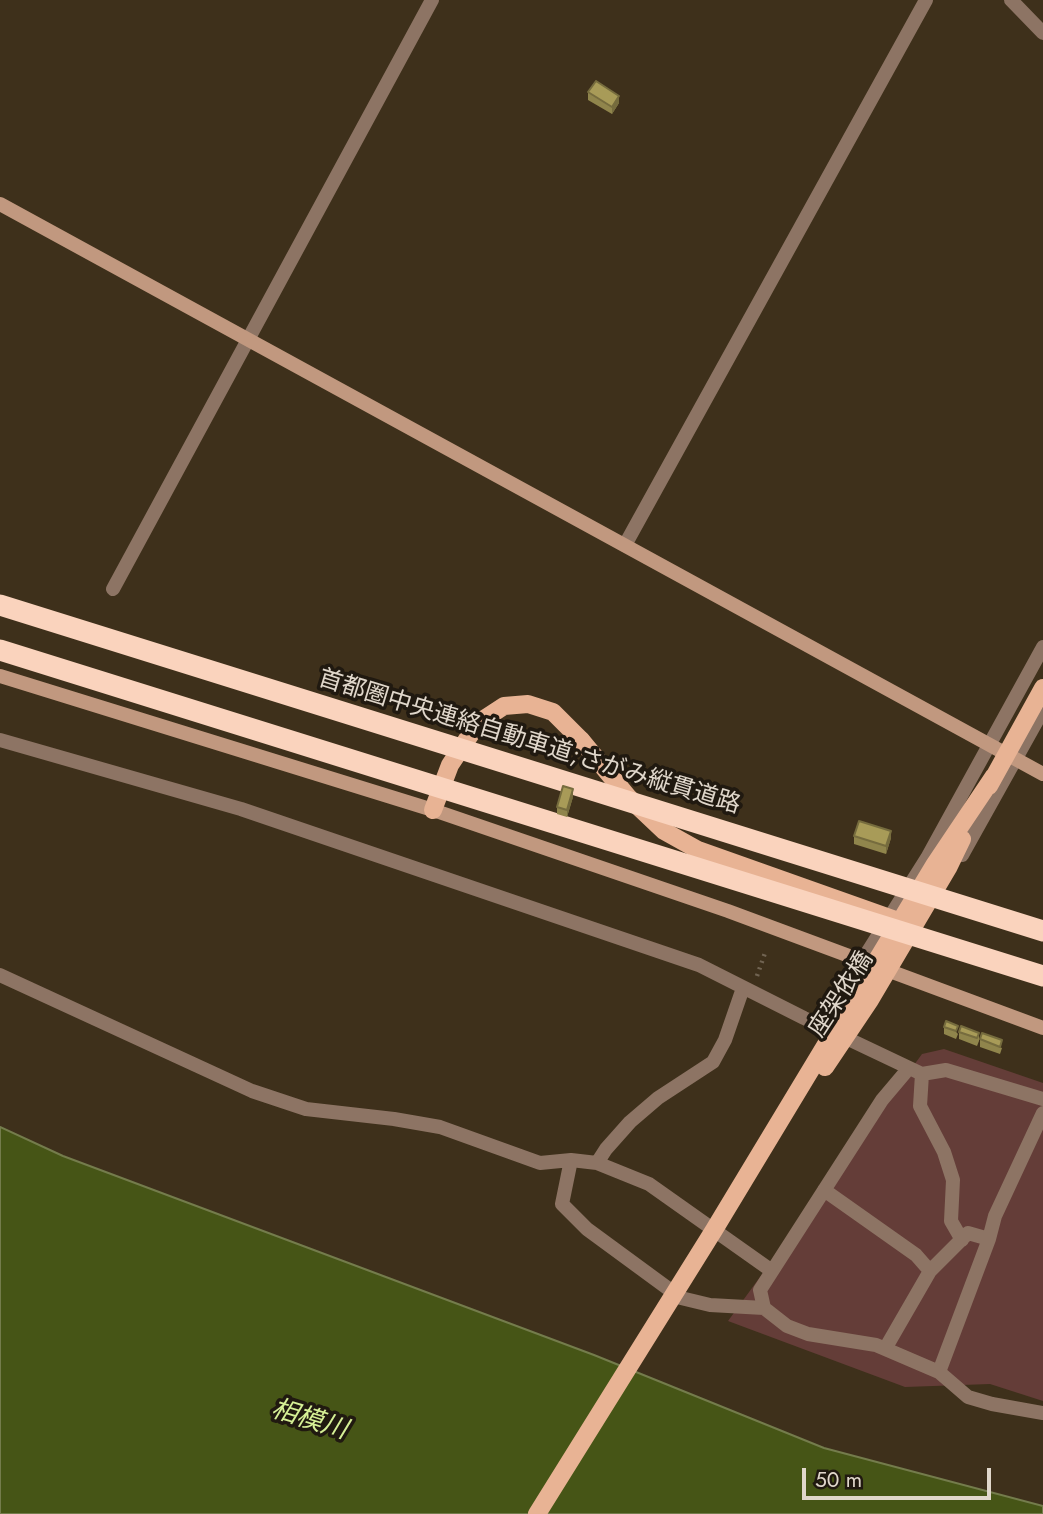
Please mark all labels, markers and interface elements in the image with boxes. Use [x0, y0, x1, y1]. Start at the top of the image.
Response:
street label: 首都圏中央連絡自動車道;さがみ縦貫道路 [314, 665, 744, 821]
street label: 座架依橋 [804, 947, 880, 1043]
water label: 相模川 [267, 1395, 351, 1447]
scale bar [805, 1454, 994, 1498]
text: 50 m [815, 1465, 862, 1495]

